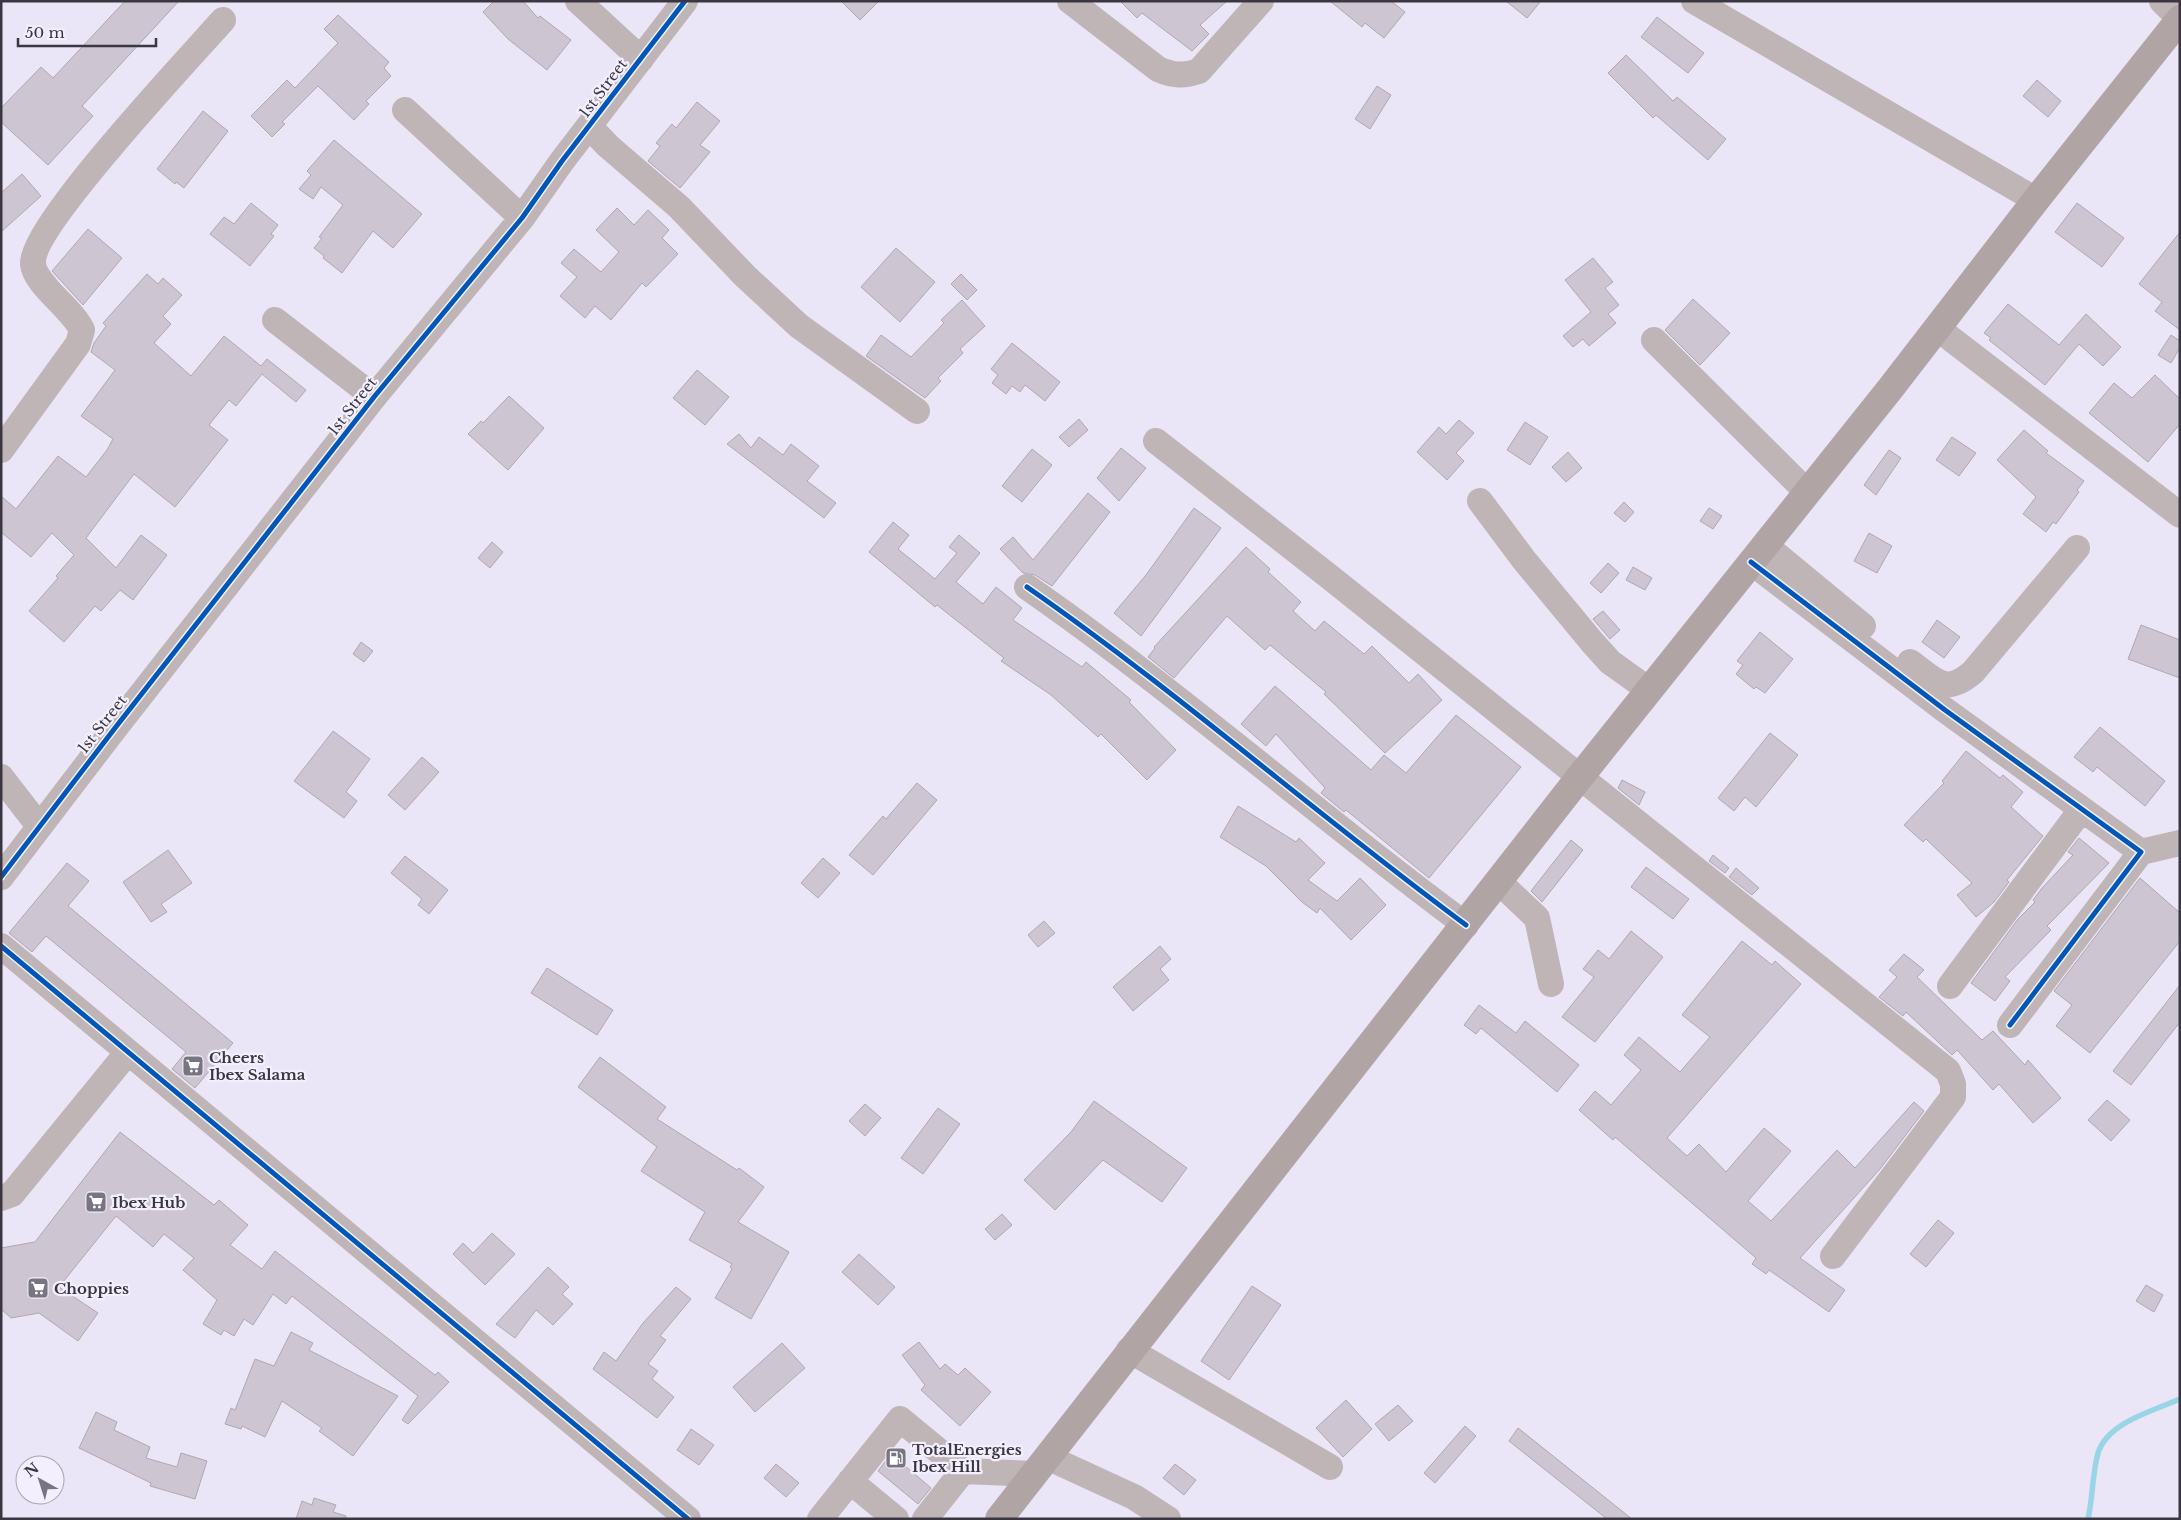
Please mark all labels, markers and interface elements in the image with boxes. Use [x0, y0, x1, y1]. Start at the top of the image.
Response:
scale bar [18, 15, 155, 47]
text: 50 m [25, 23, 65, 42]
street label: 1st Street [575, 55, 631, 121]
street label: 1st Street [323, 373, 381, 439]
street label: 1st Street [73, 691, 131, 757]
place label: Cheers Ibex Salama [209, 1048, 306, 1084]
supermarket icon: Cheers Ibex Salama [181, 1054, 205, 1078]
supermarket icon: Ibex Hub [84, 1190, 108, 1214]
place label: Ibex Hub [112, 1193, 185, 1212]
supermarket icon: Choppies [26, 1276, 50, 1300]
place label: Choppies [54, 1279, 129, 1298]
place label: TotalEnergies Ibex Hill [912, 1440, 1022, 1476]
fuel station icon: TotalEnergies Ibex Hill [884, 1446, 908, 1470]
north arrow [15, 1455, 65, 1505]
text: N [21, 1459, 43, 1481]

